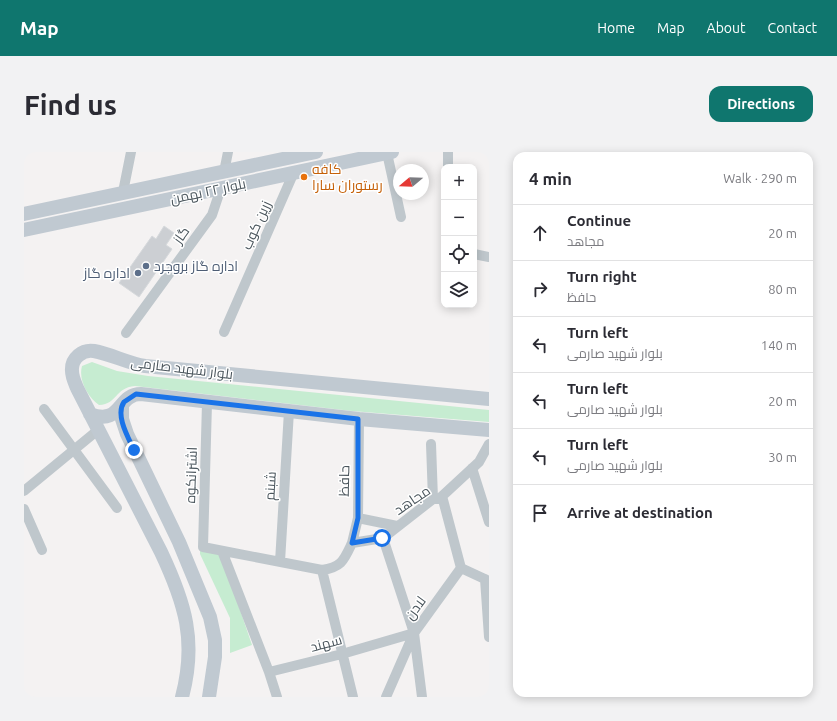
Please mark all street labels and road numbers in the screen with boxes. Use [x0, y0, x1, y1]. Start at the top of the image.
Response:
street label: بلوار ۲۲ بهمن [169, 175, 247, 207]
street label: زرین کوب [238, 198, 274, 252]
street label: گاز [169, 223, 193, 247]
street label: بلوار شهید صارمی [130, 354, 234, 382]
street label: اشترانکوه [182, 446, 200, 504]
street label: حافظ [336, 465, 352, 497]
street label: شبنم [261, 471, 281, 501]
street label: مجاهد [391, 482, 433, 518]
street label: لادن [401, 593, 429, 623]
street label: سهند [308, 631, 344, 655]

